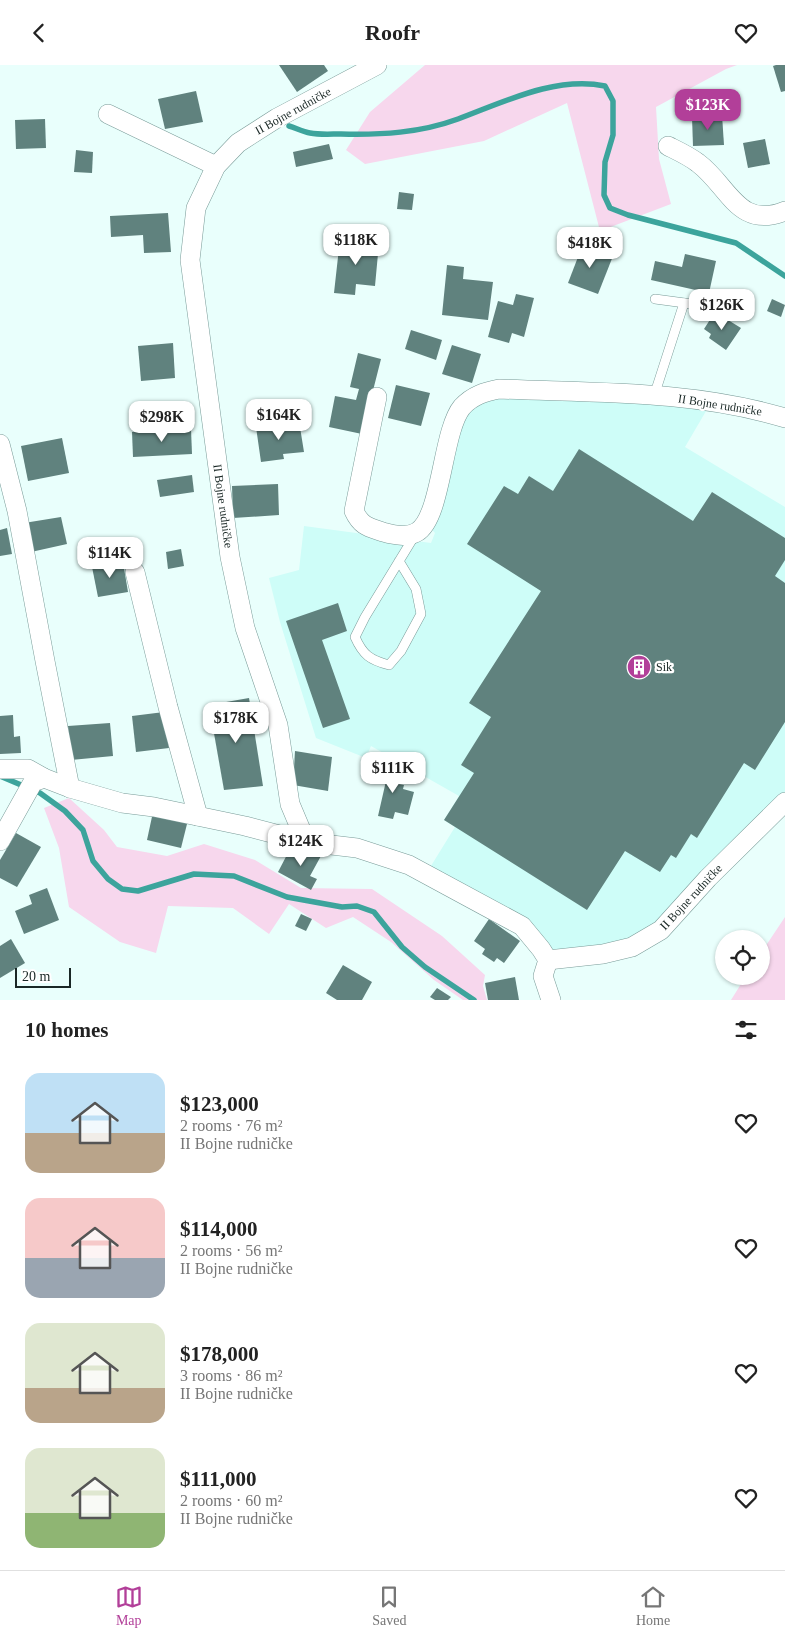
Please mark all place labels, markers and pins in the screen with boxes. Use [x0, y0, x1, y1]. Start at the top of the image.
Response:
pin: $123K [673, 88, 743, 131]
pin: $118K [321, 223, 391, 266]
pin: $418K [555, 227, 625, 269]
pin: $126K [687, 289, 757, 331]
pin: $164K [244, 399, 314, 441]
pin: $298K [127, 401, 197, 443]
pin: $114K [75, 537, 145, 579]
building icon: Sik [626, 654, 652, 680]
place label: Sik [656, 660, 672, 674]
pin: $178K [201, 701, 271, 744]
pin: $111K [358, 751, 428, 794]
pin: $124K [266, 825, 336, 867]

